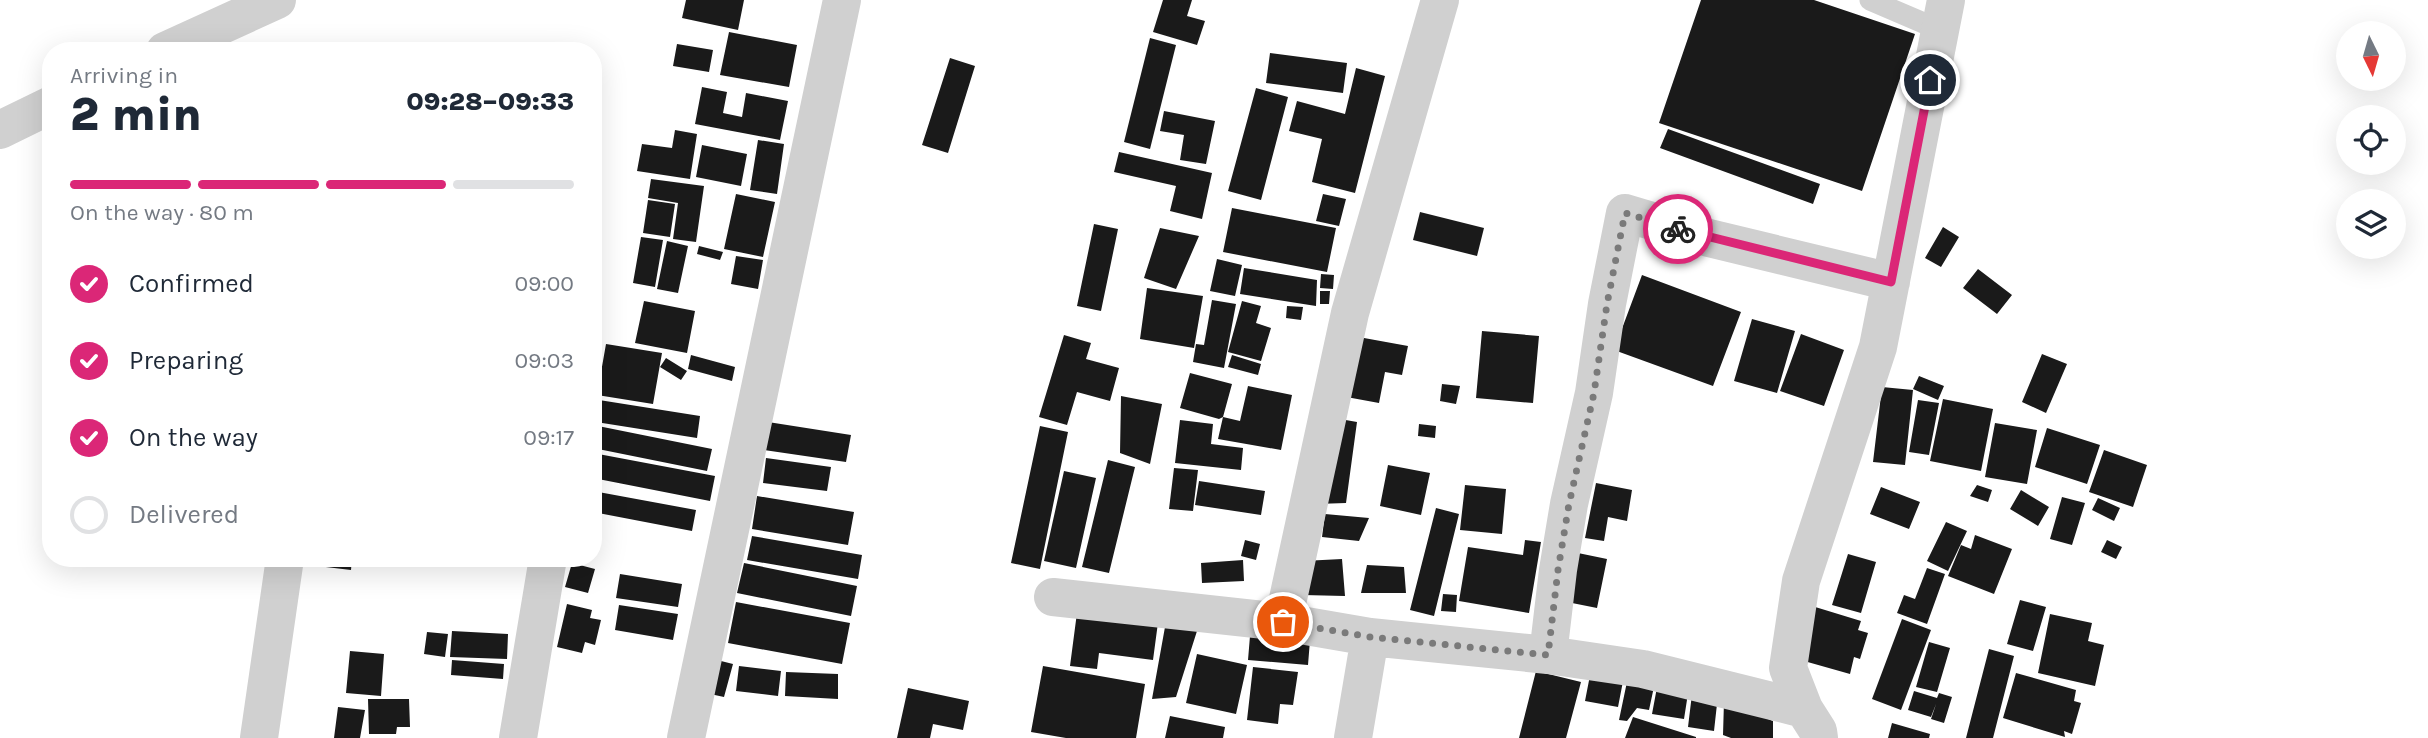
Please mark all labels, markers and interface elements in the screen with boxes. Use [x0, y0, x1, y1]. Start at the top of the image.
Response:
north arrow [2336, 21, 2406, 91]
map controls [2336, 21, 2406, 259]
pin [1900, 50, 1960, 110]
icon: home [1911, 61, 1949, 99]
text: Arriving in [70, 62, 178, 89]
text: 09:28–09:33 [406, 86, 574, 117]
text: 2 min [70, 88, 202, 142]
button: locate [2336, 105, 2406, 175]
button: layers [2336, 189, 2406, 259]
courier [1643, 194, 1713, 264]
text: On the way · 80 m [70, 199, 254, 226]
icon: bike [1659, 210, 1697, 248]
icon: check [70, 265, 108, 303]
text: Confirmed [129, 268, 254, 299]
text: 09:00 [514, 270, 574, 297]
icon: check [70, 342, 108, 380]
text: Preparing [129, 345, 243, 376]
text: 09:03 [514, 347, 574, 374]
icon: check [70, 419, 108, 457]
text: On the way [129, 422, 258, 453]
text: 09:17 [523, 424, 574, 451]
text: Delivered [129, 499, 239, 530]
pin [1253, 592, 1313, 652]
icon: bag [1264, 603, 1302, 641]

